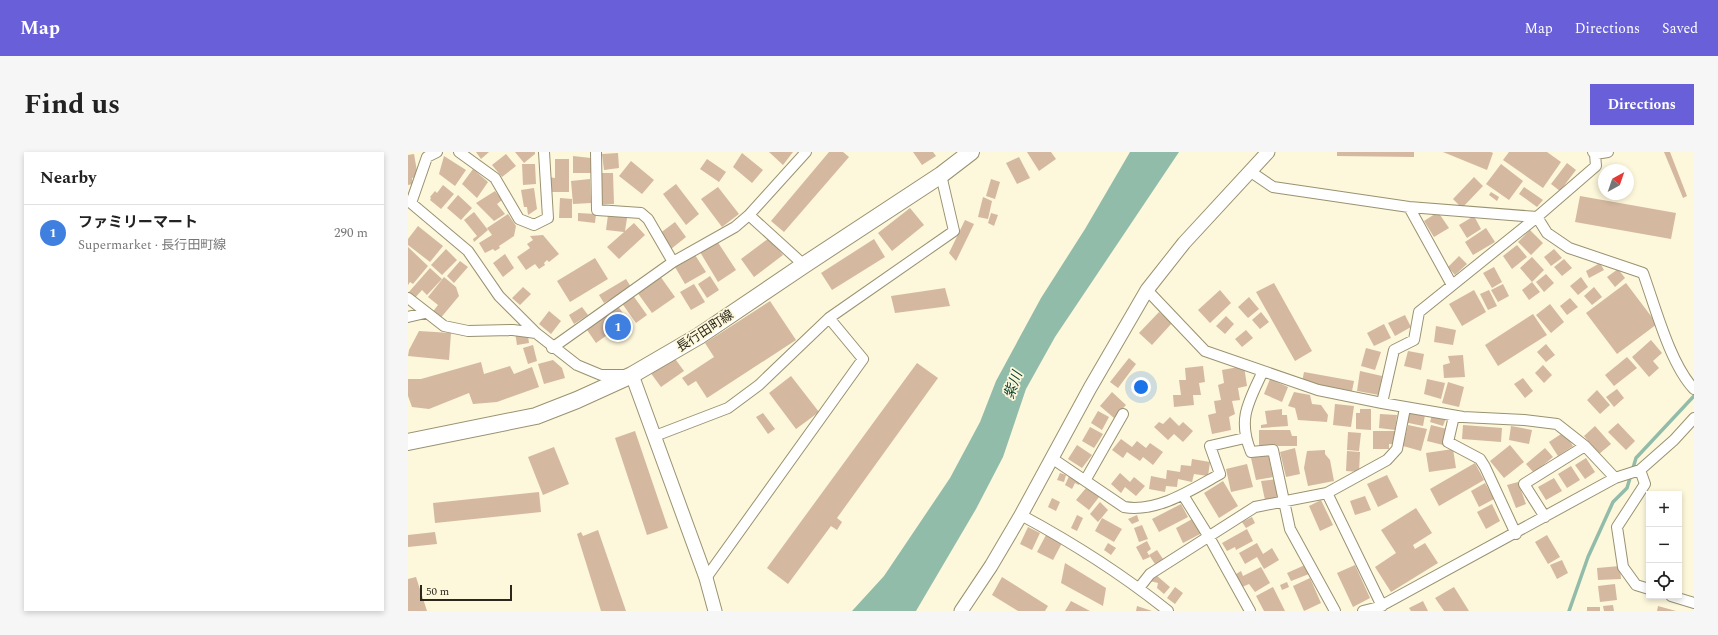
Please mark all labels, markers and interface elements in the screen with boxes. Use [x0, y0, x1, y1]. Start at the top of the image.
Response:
text: Map [20, 14, 60, 43]
text: Map [1525, 18, 1553, 39]
text: Directions [1575, 18, 1640, 39]
text: Saved [1662, 18, 1698, 39]
text: Find us [24, 83, 120, 126]
button: Directions [1590, 84, 1694, 125]
north arrow [1598, 164, 1634, 200]
text: Nearby [40, 165, 96, 191]
text: ファミリーマート [78, 211, 198, 234]
text: 1 [49, 223, 57, 243]
text: 290 m [334, 223, 368, 243]
text: Supermarket · 長行田町線 [78, 235, 226, 255]
street label: 長行田町線 [672, 305, 738, 357]
pin: 1 [605, 312, 631, 342]
water label: 紫川 [998, 366, 1028, 402]
your location [1131, 377, 1151, 397]
map controls [1646, 491, 1682, 599]
button: + [1646, 491, 1682, 527]
button: − [1646, 527, 1682, 563]
button: locate [1646, 563, 1682, 599]
scale bar [420, 583, 512, 602]
text: 50 m [426, 583, 449, 600]

